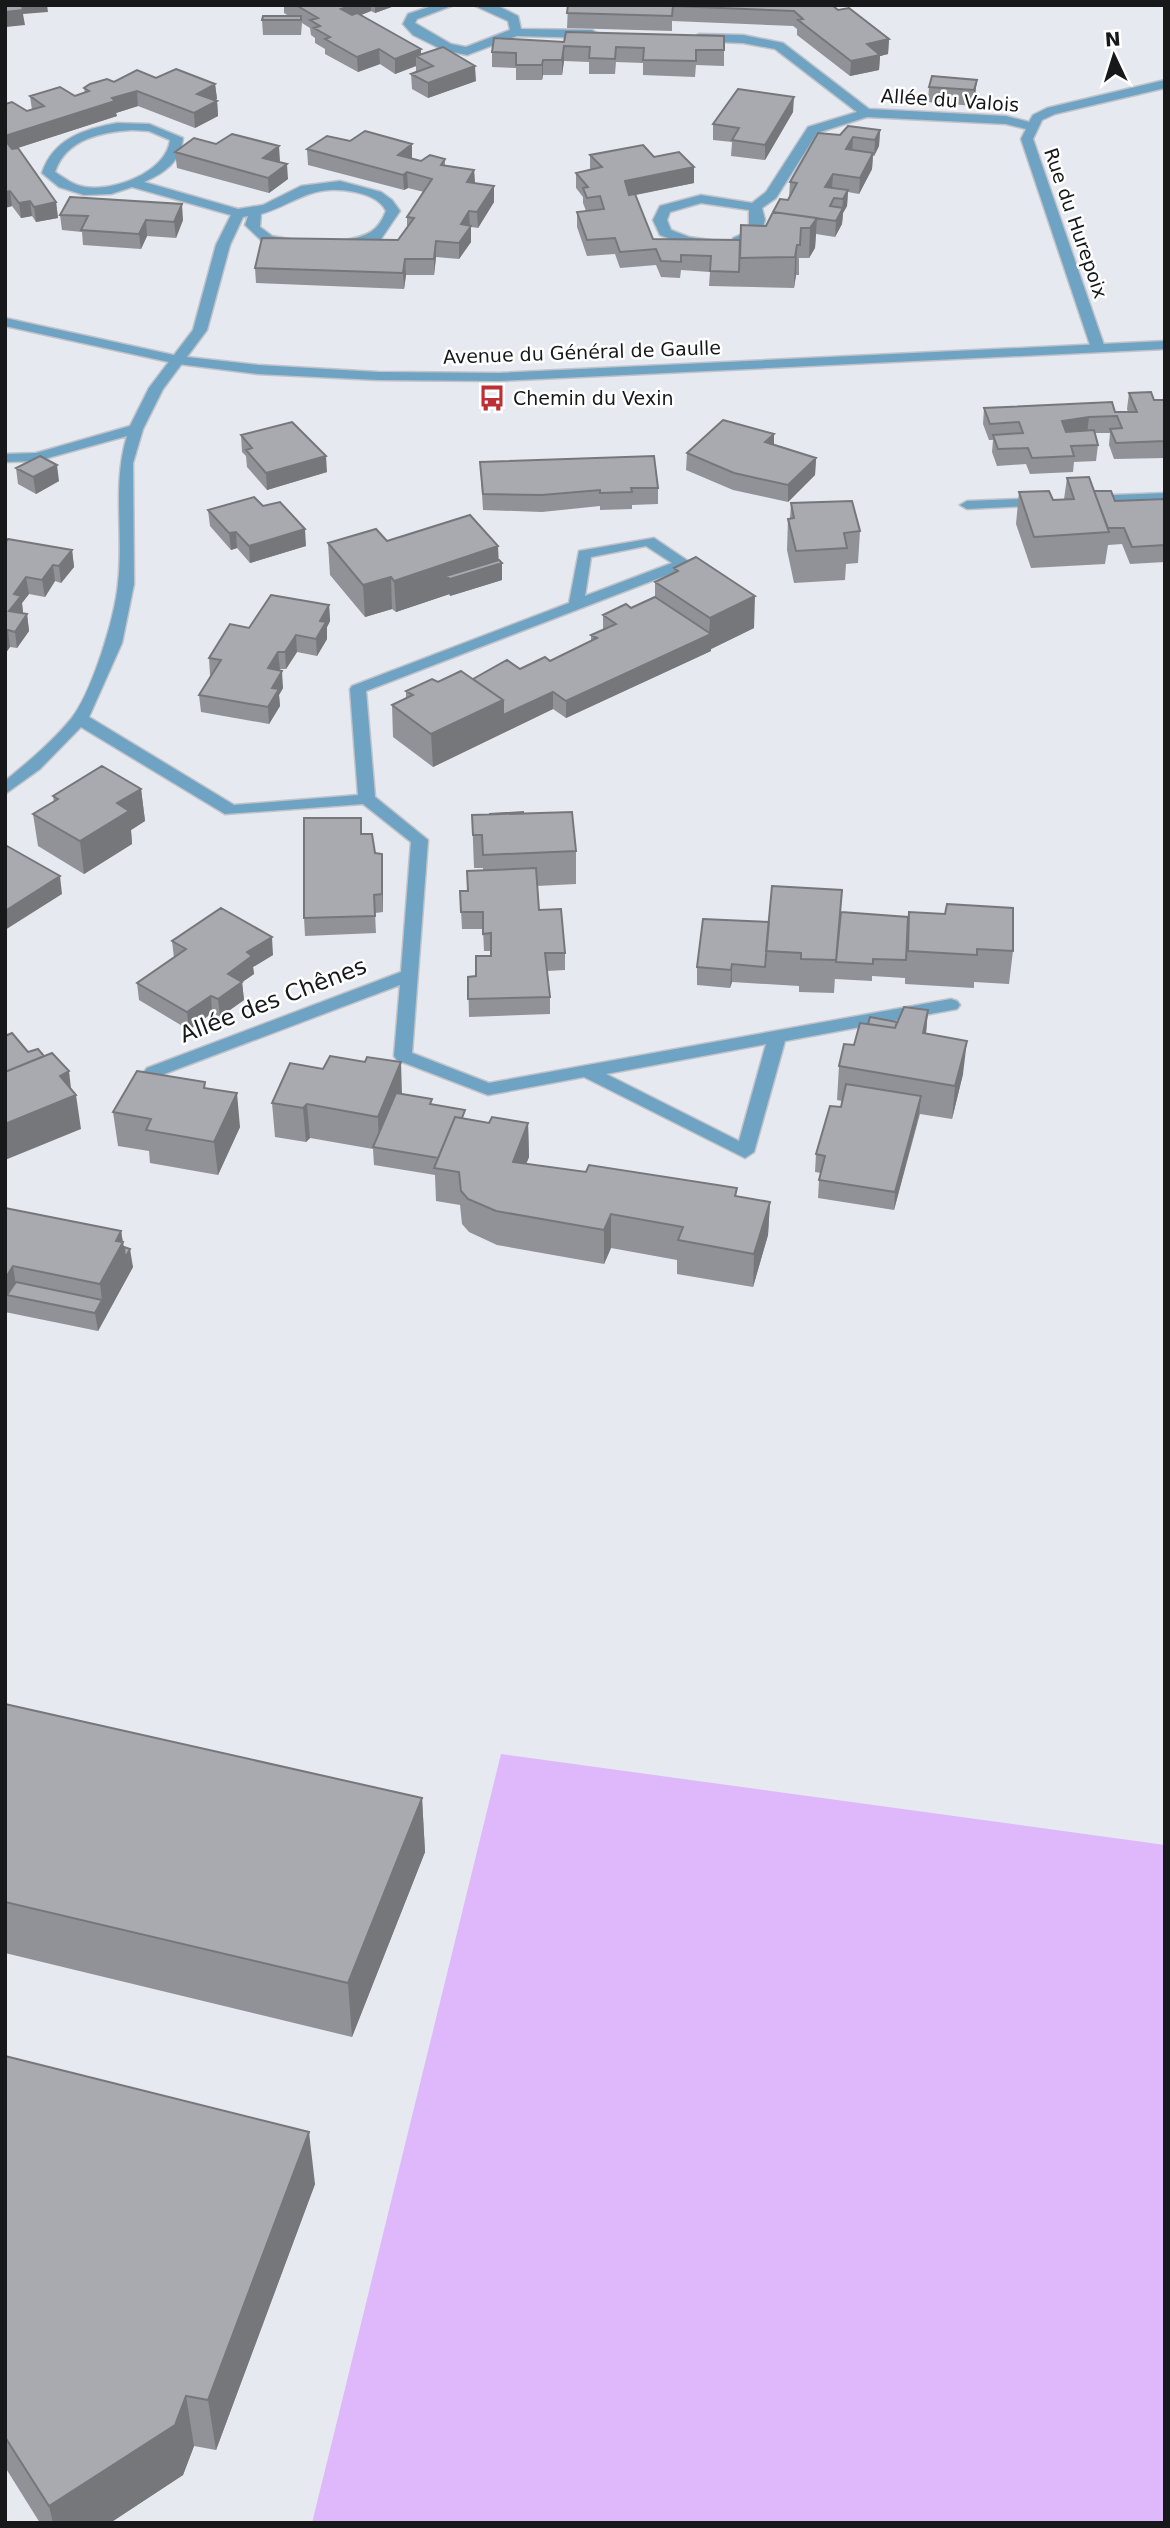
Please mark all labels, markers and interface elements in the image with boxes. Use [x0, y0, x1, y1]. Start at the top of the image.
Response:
north arrow [1079, 21, 1149, 91]
text: N [1104, 28, 1122, 51]
street label: Allée du Valois [880, 84, 1020, 116]
street label: Rue du Hurepoix [1040, 145, 1112, 301]
street label: Avenue du Général de Gaulle [443, 336, 721, 368]
bus stop icon: Chemin du Vexin [477, 383, 507, 413]
place label: Chemin du Vexin [513, 387, 673, 409]
street label: Allée des Chênes [176, 952, 370, 1048]

